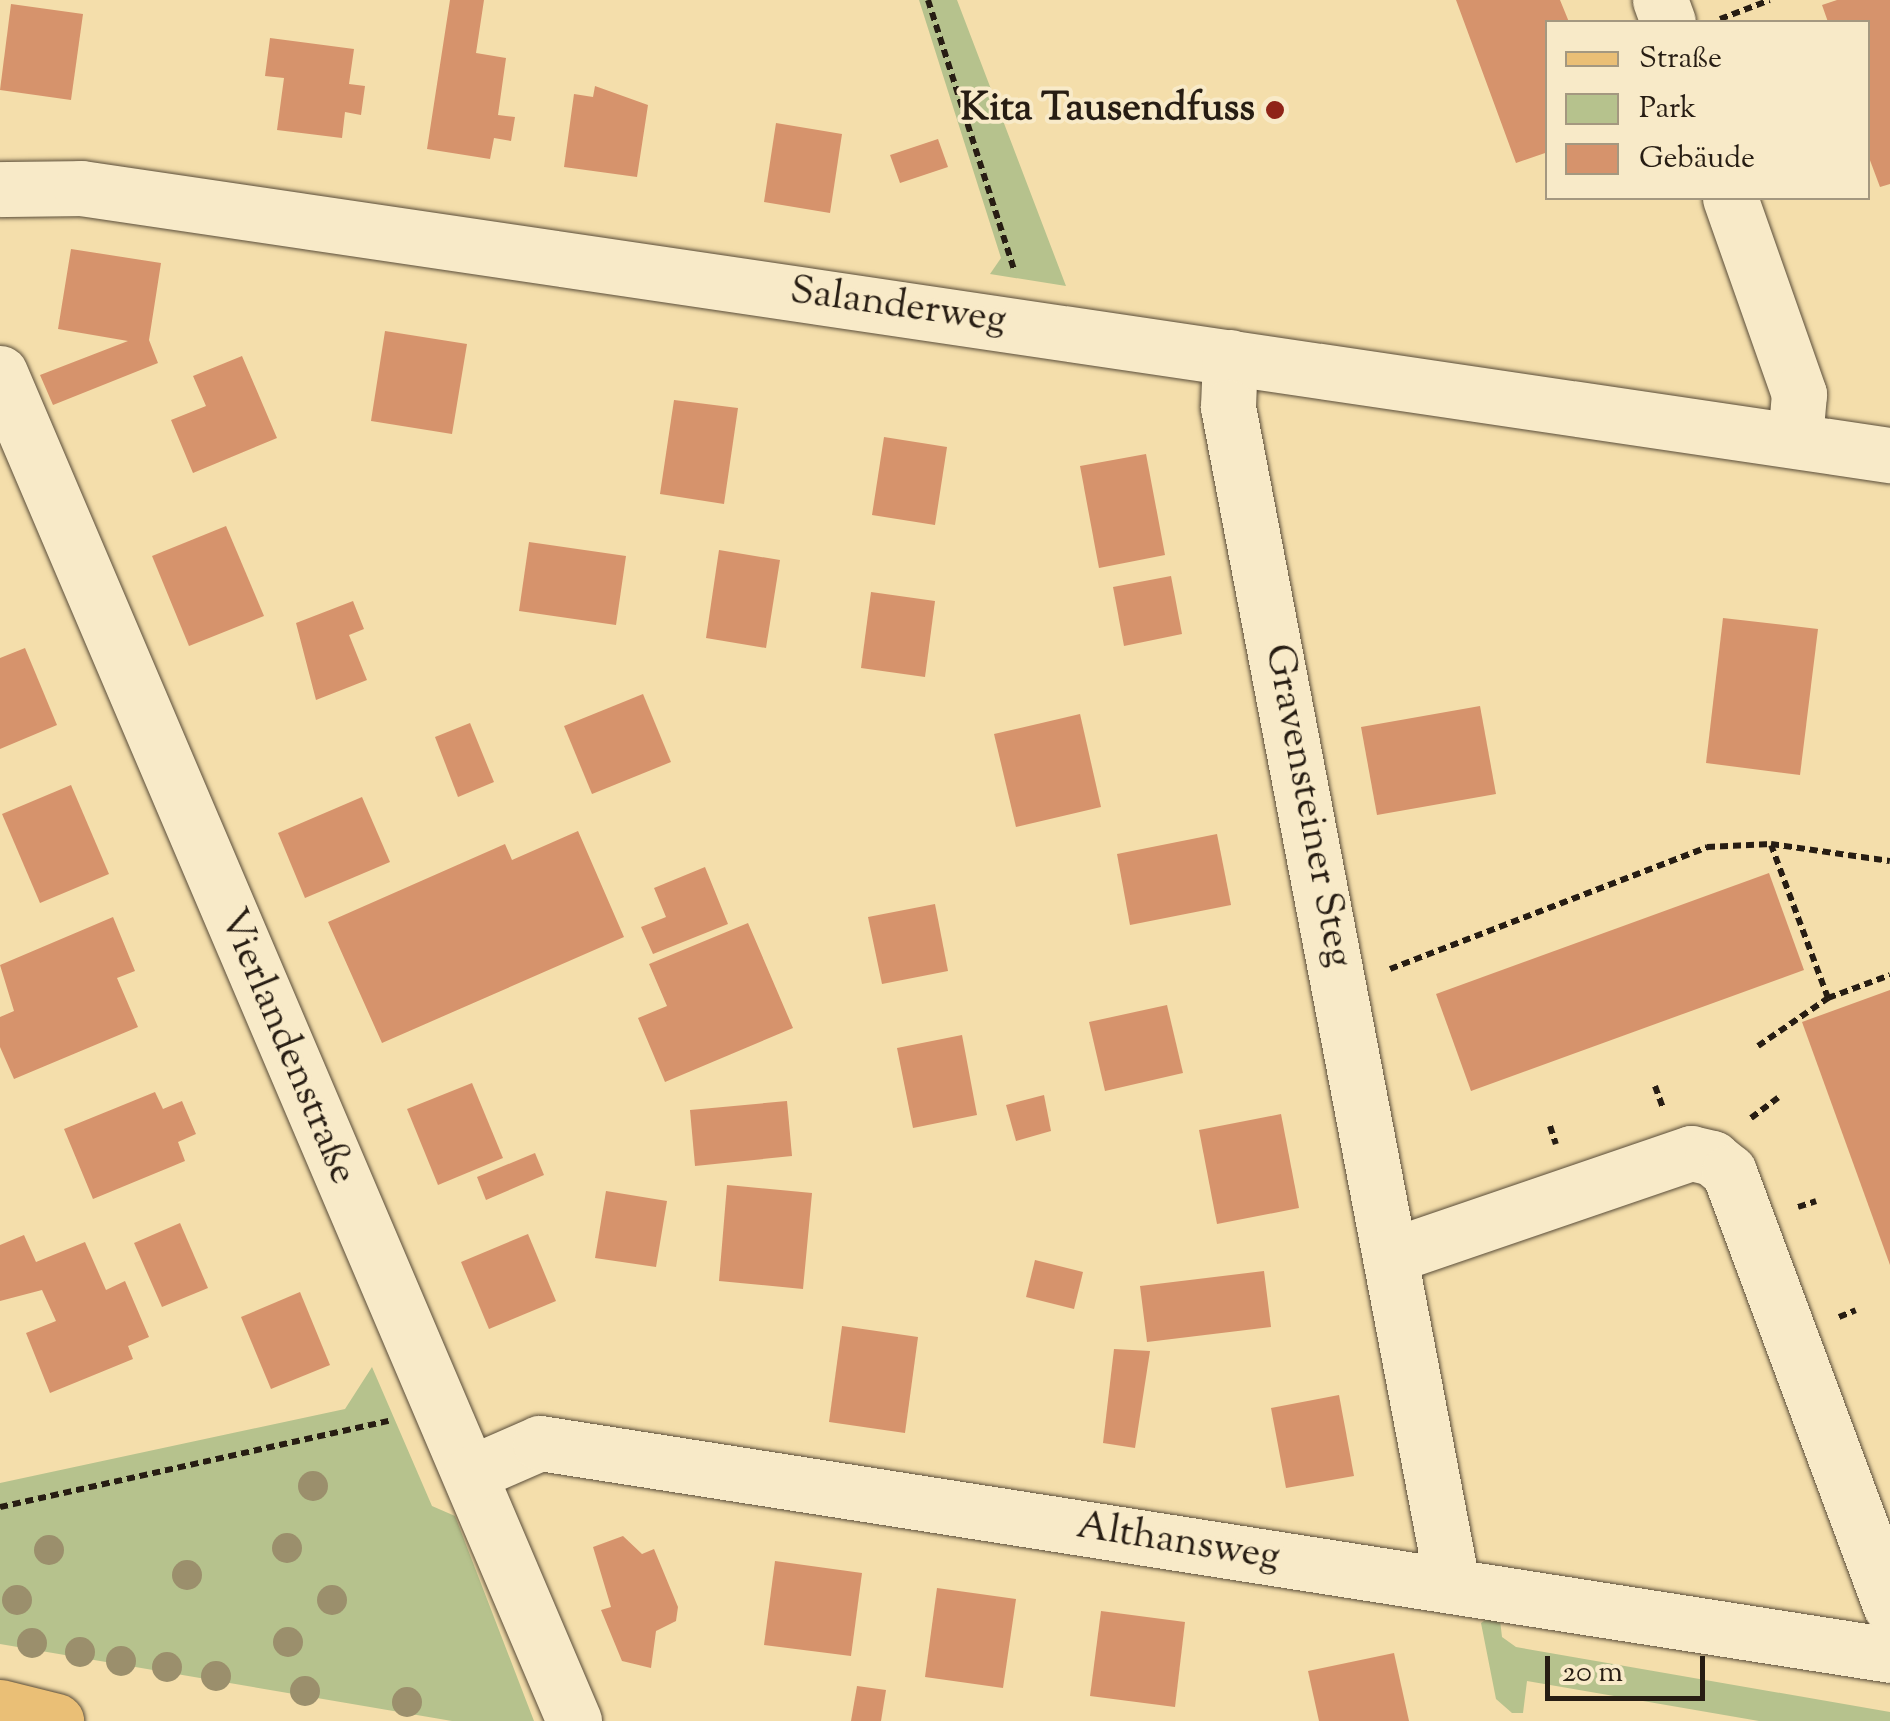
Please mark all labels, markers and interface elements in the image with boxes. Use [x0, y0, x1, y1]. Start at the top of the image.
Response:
legend [1545, 20, 1870, 200]
text: Straße [1639, 38, 1722, 81]
place label: Kita Tausendfuss [960, 86, 1255, 134]
text: Park [1639, 88, 1696, 131]
marker: Kita Tausendfuss [1264, 99, 1286, 121]
text: Gebäude [1639, 138, 1755, 181]
street label: Salanderweg [787, 268, 1009, 346]
street label: Gravensteiner Steg [1252, 640, 1362, 972]
street label: Vierlandenstraße [206, 902, 366, 1192]
street label: Althansweg [1073, 1503, 1283, 1583]
scale bar [1550, 1636, 1710, 1698]
text: 20 m [1562, 1652, 1623, 1695]

